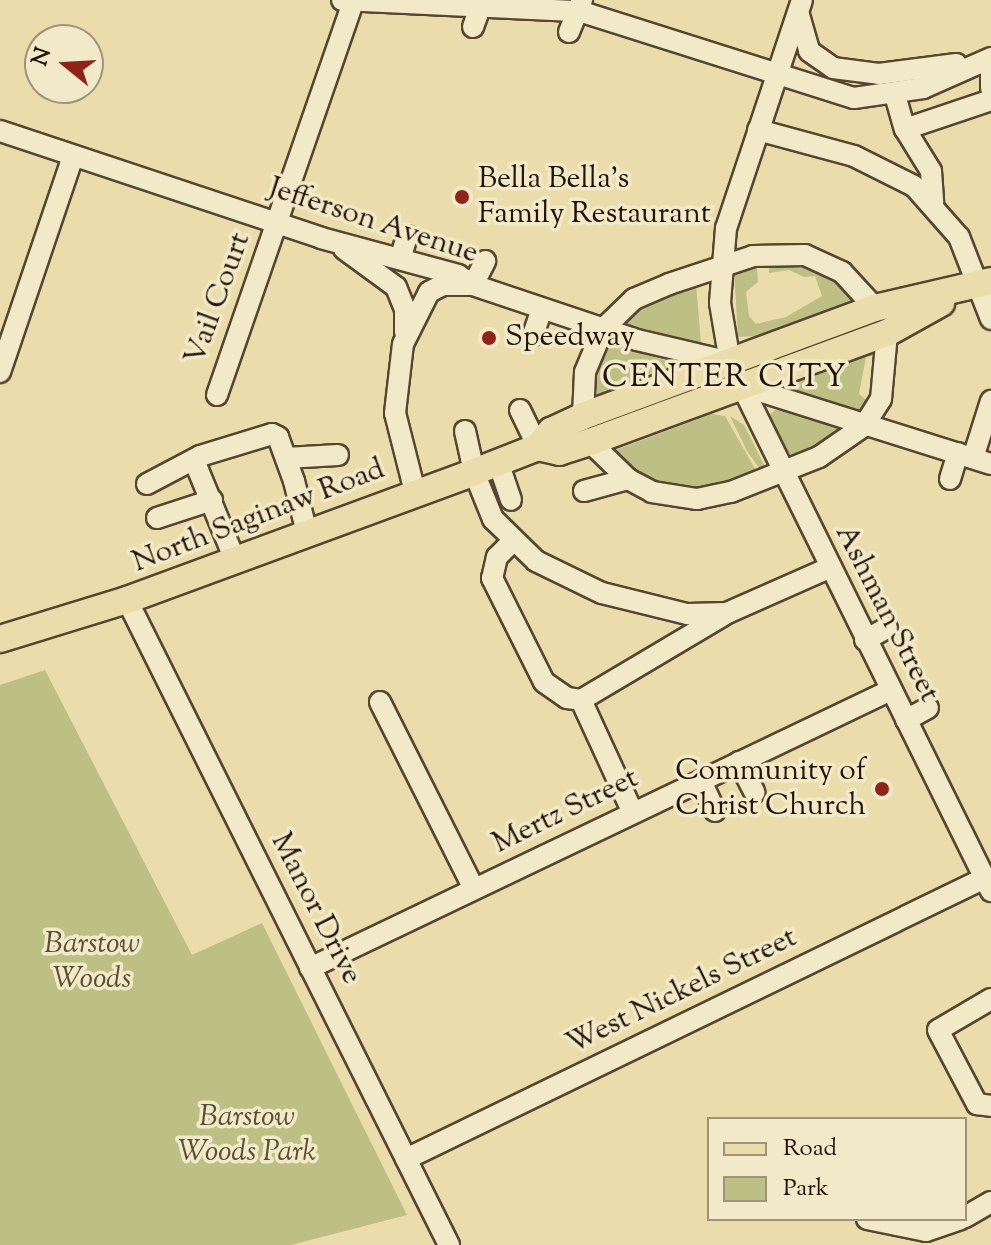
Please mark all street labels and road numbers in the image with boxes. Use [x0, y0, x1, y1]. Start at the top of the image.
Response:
street label: Jefferson Avenue [264, 171, 482, 273]
street label: Vail Court [178, 228, 260, 370]
street label: North Saginaw Road [128, 452, 390, 582]
street label: Ashman Street [826, 519, 946, 709]
street label: Mertz Street [487, 761, 645, 863]
street label: Manor Drive [261, 827, 369, 991]
street label: West Nickels Street [561, 921, 803, 1063]

